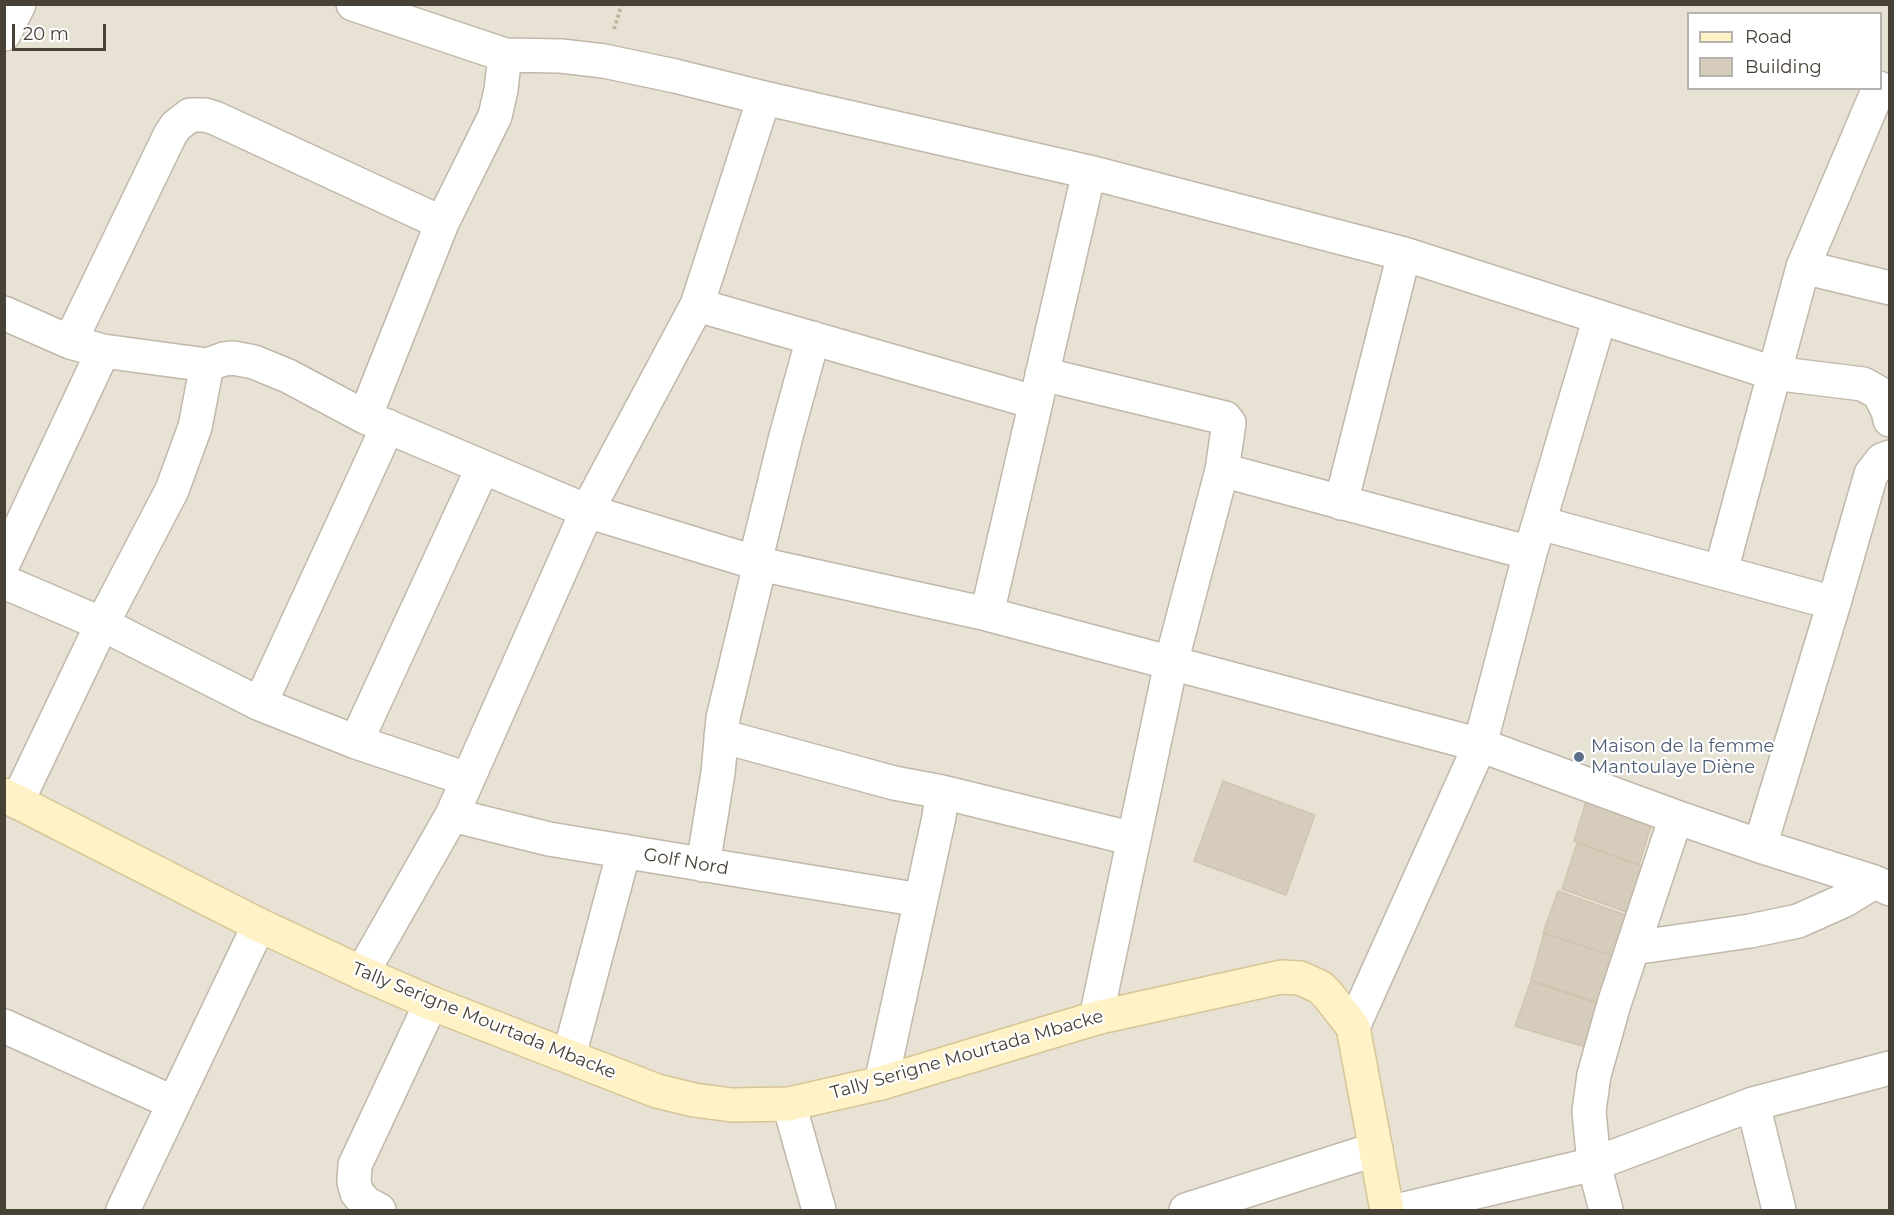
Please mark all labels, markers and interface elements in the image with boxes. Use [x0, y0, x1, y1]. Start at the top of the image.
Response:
scale bar [15, 12, 110, 50]
legend [1687, 12, 1882, 90]
text: 20 m [23, 23, 69, 45]
text: Road [1745, 26, 1792, 48]
text: Building [1745, 56, 1822, 78]
place label: Maison de la femme Mantoulaye Diène [1591, 736, 1774, 778]
marker: Maison de la femme Mantoulaye Diène [1572, 750, 1586, 764]
street label: Golf Nord [642, 844, 730, 880]
street label: Tally Serigne Mourtada Mbacke [349, 958, 619, 1084]
street label: Tally Serigne Mourtada Mbacke [828, 1006, 1106, 1104]

